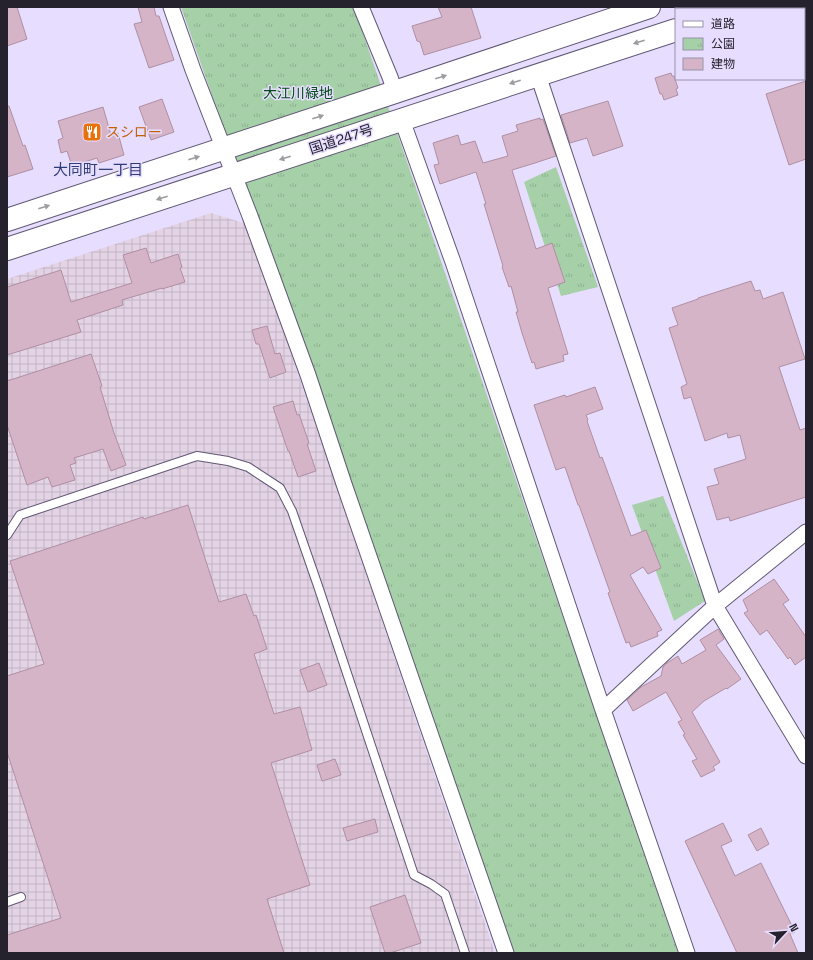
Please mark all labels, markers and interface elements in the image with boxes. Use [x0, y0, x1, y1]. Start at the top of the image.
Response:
legend [675, 8, 805, 80]
text: 道路 [711, 16, 735, 32]
text: 公園 [711, 36, 735, 52]
one-way arrow [633, 39, 645, 45]
text: 建物 [711, 56, 735, 72]
one-way arrow [435, 73, 447, 79]
one-way arrow [509, 80, 521, 86]
park label: 大江川緑地 [263, 84, 333, 102]
one-way arrow [312, 114, 324, 120]
street label: 国道247号 [307, 120, 375, 158]
restaurant icon: スシロー [81, 121, 103, 143]
place label: スシロー [106, 123, 162, 141]
one-way arrow [188, 155, 200, 161]
one-way arrow [279, 155, 291, 161]
district label: 大同町一丁目 [53, 160, 143, 179]
one-way arrow [155, 195, 167, 201]
one-way arrow [38, 204, 50, 210]
north arrow [765, 912, 805, 952]
text: N [786, 921, 802, 934]

